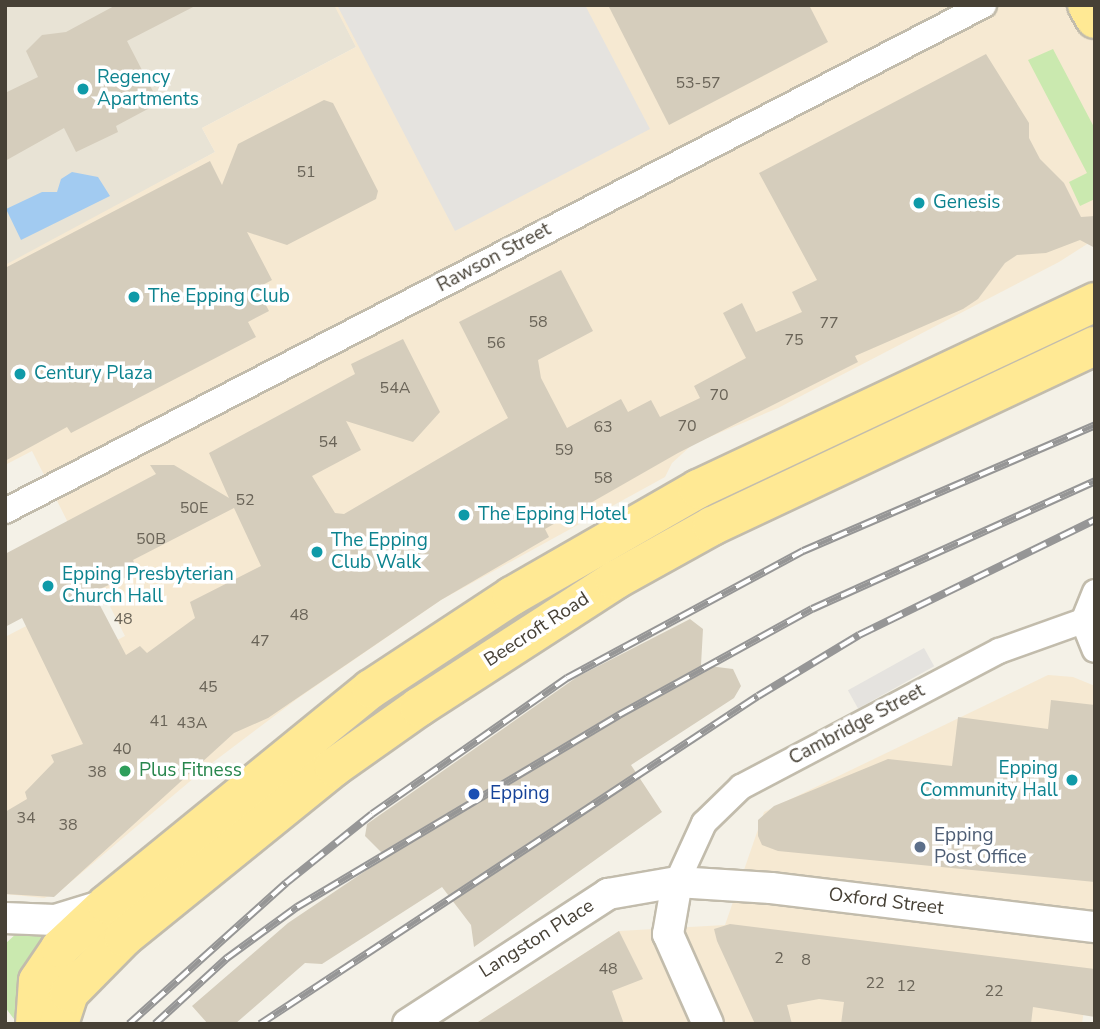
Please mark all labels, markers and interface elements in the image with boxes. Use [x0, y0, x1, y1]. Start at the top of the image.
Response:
place label: Regency Apartments [97, 67, 199, 111]
house number: 53-57 [675, 73, 721, 93]
marker: Regency Apartments [75, 81, 91, 97]
house number: 51 [296, 162, 316, 182]
place label: Genesis [933, 192, 1000, 214]
marker: Genesis [911, 195, 927, 211]
street label: Rawson Street [433, 218, 555, 298]
place label: The Epping Club [148, 286, 290, 308]
marker: The Epping Club [126, 289, 142, 305]
house number: 58 [528, 312, 548, 332]
house number: 77 [819, 313, 839, 333]
house number: 75 [784, 330, 804, 350]
house number: 56 [486, 333, 506, 353]
place label: Century Plaza [34, 363, 153, 385]
marker: Century Plaza [12, 366, 28, 382]
house number: 54A [380, 378, 410, 398]
house number: 70 [709, 385, 729, 405]
house number: 70 [677, 416, 697, 436]
house number: 63 [593, 417, 613, 437]
house number: 54 [318, 432, 338, 452]
house number: 59 [554, 440, 574, 460]
house number: 58 [593, 468, 613, 488]
house number: 52 [235, 490, 255, 510]
house number: 50E [180, 498, 208, 518]
place label: The Epping Hotel [478, 504, 627, 526]
marker: The Epping Hotel [456, 507, 472, 523]
house number: 50B [136, 529, 166, 549]
place label: The Epping Club Walk [331, 530, 428, 574]
marker: The Epping Club Walk [309, 544, 325, 560]
place label: Epping Presbyterian Church Hall [62, 564, 234, 608]
marker: Epping Presbyterian Church Hall [40, 578, 56, 594]
street label: Beecroft Road [480, 588, 594, 672]
house number: 48 [289, 605, 309, 625]
house number: 48 [113, 609, 133, 629]
house number: 47 [250, 631, 270, 651]
house number: 45 [198, 677, 218, 697]
street label: Cambridge Street [785, 680, 929, 770]
house number: 41 [149, 711, 169, 731]
house number: 43A [177, 713, 207, 733]
house number: 40 [112, 739, 132, 759]
place label: Epping Community Hall [920, 758, 1058, 802]
place label: Plus Fitness [139, 760, 242, 782]
house number: 38 [87, 762, 107, 782]
marker: Plus Fitness [117, 763, 133, 779]
marker: Epping Community Hall [1064, 772, 1080, 788]
place label: Epping [490, 783, 550, 805]
marker: Epping [464, 784, 484, 804]
house number: 34 [16, 808, 36, 828]
house number: 38 [58, 815, 78, 835]
place label: Epping Post Office [934, 825, 1027, 869]
marker: Epping Post Office [912, 839, 928, 855]
street label: Oxford Street [827, 884, 945, 920]
street label: Langston Place [476, 895, 598, 983]
house number: 2 [774, 948, 784, 968]
house number: 8 [801, 950, 811, 970]
house number: 48 [598, 959, 618, 979]
house number: 22 [865, 973, 885, 993]
house number: 12 [896, 976, 916, 996]
house number: 22 [984, 981, 1004, 1001]

